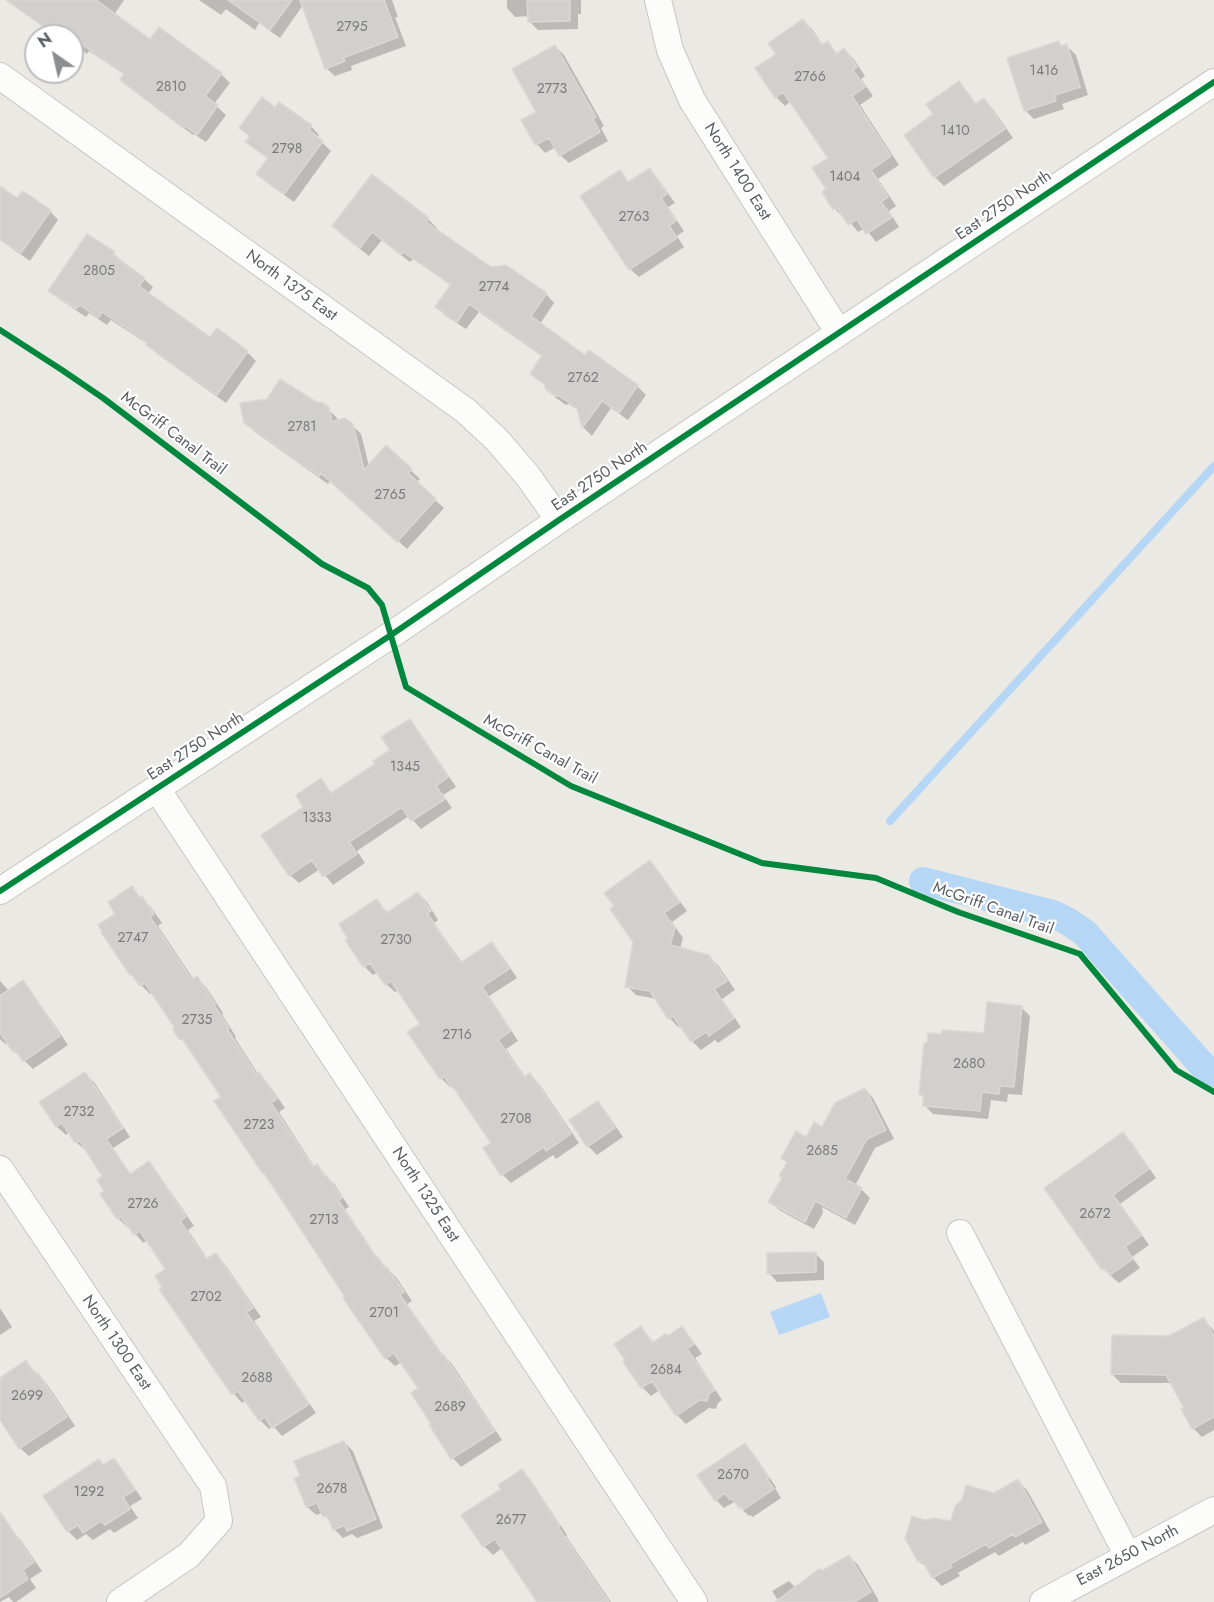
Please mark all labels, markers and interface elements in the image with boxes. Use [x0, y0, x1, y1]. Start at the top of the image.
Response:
house number: 2795 [336, 20, 368, 36]
north arrow [24, 24, 84, 84]
text: N [33, 27, 56, 53]
house number: 1416 [1030, 64, 1058, 80]
house number: 2766 [794, 70, 826, 86]
house number: 2810 [156, 80, 186, 96]
house number: 2773 [537, 82, 567, 98]
street label: North 1400 East [699, 120, 775, 224]
house number: 1410 [940, 124, 970, 140]
house number: 2798 [271, 142, 303, 158]
street label: East 2750 North [952, 167, 1056, 245]
house number: 1404 [829, 170, 861, 186]
house number: 2763 [618, 210, 650, 226]
street label: North 1375 East [242, 246, 340, 326]
house number: 2805 [83, 264, 115, 280]
house number: 2774 [479, 280, 509, 296]
house number: 2762 [567, 371, 599, 387]
street label: McGriff Canal Trail [116, 388, 230, 480]
house number: 2781 [287, 420, 317, 436]
street label: East 2750 North [548, 438, 652, 516]
house number: 2765 [374, 488, 406, 504]
street label: East 2750 North [144, 709, 248, 785]
street label: McGriff Canal Trail [480, 711, 600, 789]
house number: 1345 [390, 760, 420, 776]
house number: 1333 [302, 811, 332, 827]
street label: McGriff Canal Trail [930, 878, 1056, 940]
house number: 2747 [118, 931, 148, 947]
house number: 2730 [380, 933, 412, 949]
house number: 2735 [182, 1013, 212, 1029]
house number: 2716 [442, 1028, 472, 1044]
house number: 2680 [953, 1057, 985, 1073]
house number: 2732 [64, 1105, 94, 1121]
house number: 2708 [500, 1112, 532, 1128]
house number: 2723 [244, 1118, 274, 1134]
street label: North 1325 East [387, 1144, 463, 1246]
house number: 2685 [806, 1144, 838, 1160]
house number: 2726 [127, 1197, 159, 1213]
house number: 2672 [1079, 1207, 1111, 1223]
house number: 2713 [309, 1213, 339, 1229]
house number: 2702 [190, 1290, 222, 1306]
street label: North 1300 East [77, 1292, 155, 1394]
house number: 2701 [369, 1306, 399, 1322]
house number: 2684 [650, 1363, 682, 1379]
house number: 2688 [241, 1371, 273, 1387]
house number: 2699 [11, 1389, 43, 1405]
house number: 2689 [434, 1400, 466, 1416]
house number: 2670 [717, 1468, 749, 1484]
house number: 2678 [316, 1482, 348, 1498]
house number: 1292 [74, 1485, 104, 1501]
house number: 2677 [496, 1513, 526, 1529]
street label: East 2650 North [1074, 1521, 1182, 1591]

